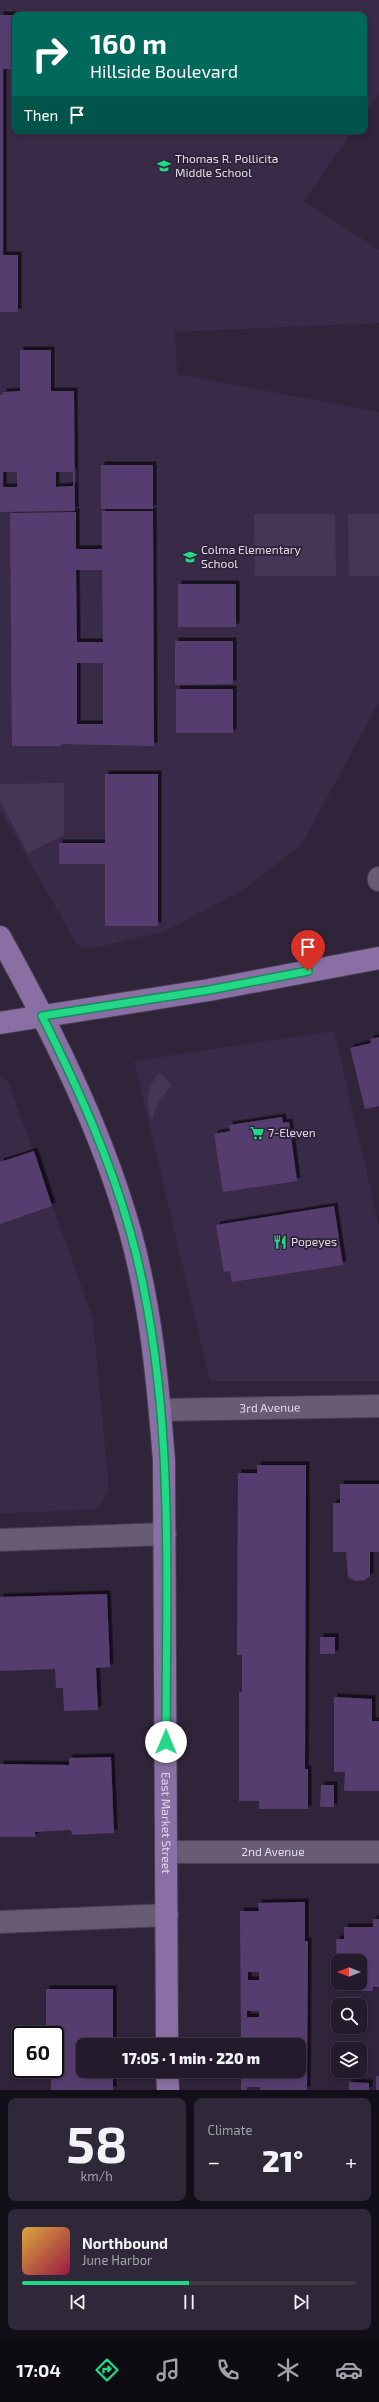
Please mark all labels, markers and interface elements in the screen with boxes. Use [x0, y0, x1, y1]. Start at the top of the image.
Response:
text: 160 m [90, 26, 167, 60]
icon: right [24, 28, 76, 80]
text: Hillside Boulevard [90, 60, 238, 82]
icon: arrive [66, 104, 88, 126]
text: Then [24, 106, 58, 124]
place label: Thomas R. Pollicita Middle School [175, 151, 278, 179]
school or university icon: Thomas R. Pollicita Middle School [156, 158, 172, 174]
place label: Colma Elementary School [201, 542, 302, 570]
school or university icon: Colma Elementary School [182, 549, 198, 565]
pin [291, 930, 325, 971]
icon: arrive [297, 936, 319, 958]
supermarket icon: 7-Eleven [249, 1125, 265, 1141]
place label: 7-Eleven [268, 1125, 316, 1139]
restaurant icon: Popeyes [272, 1234, 288, 1250]
place label: Popeyes [291, 1234, 337, 1248]
street label: 3rd Avenue [239, 1399, 301, 1415]
position arrow [145, 1721, 187, 1763]
street label: East Market Street [160, 1772, 174, 1874]
street label: 2nd Avenue [241, 1844, 305, 1858]
north arrow [331, 1954, 367, 1990]
map controls [331, 1954, 367, 2078]
button: search [331, 1998, 367, 2034]
speed limit sign: 60 [12, 2026, 64, 2078]
button: layers [331, 2042, 367, 2078]
text: 17:05 · 1 min · 220 m [122, 2049, 260, 2067]
text: 58 [66, 2111, 127, 2173]
text: Climate [208, 2122, 252, 2138]
text: 21° [262, 2142, 303, 2178]
text: − [208, 2148, 220, 2174]
text: + [345, 2148, 357, 2174]
text: km/h [81, 2168, 113, 2184]
text: Northbound [82, 2234, 168, 2252]
text: June Harbor [82, 2252, 152, 2268]
icon: previous [67, 2291, 89, 2313]
icon: pause [178, 2291, 200, 2313]
icon: next [290, 2291, 312, 2313]
icon: directions [93, 2356, 121, 2384]
icon: music [154, 2356, 182, 2384]
icon: phone [214, 2356, 242, 2384]
icon: climate [274, 2356, 302, 2384]
icon: car [335, 2356, 363, 2384]
text: 17:04 [16, 2359, 61, 2381]

